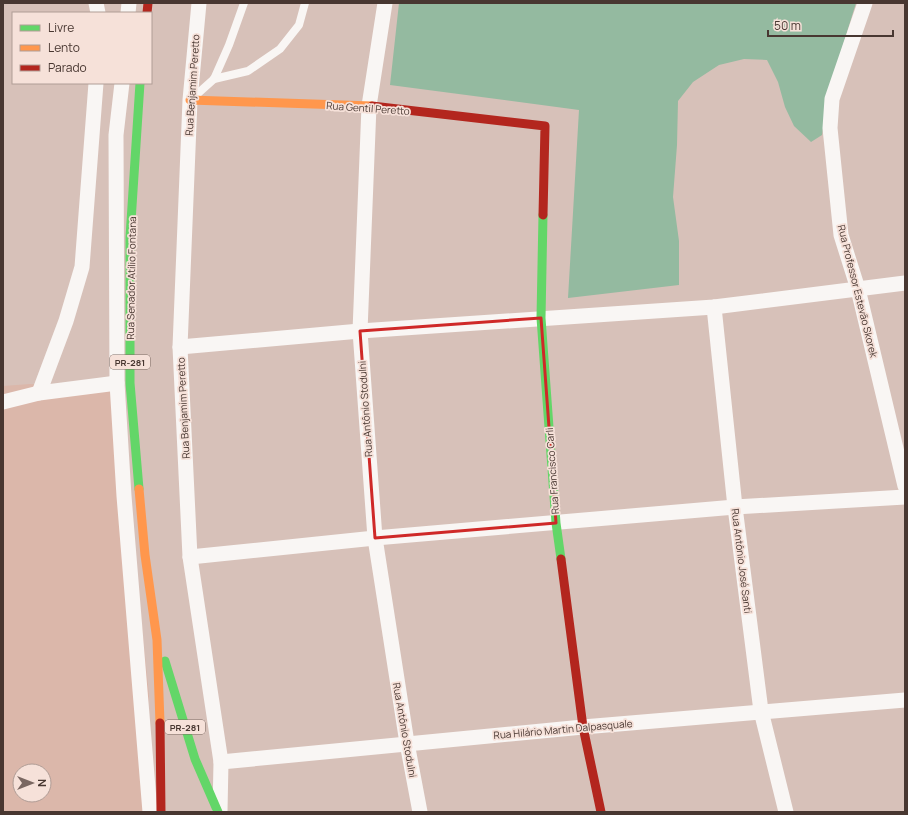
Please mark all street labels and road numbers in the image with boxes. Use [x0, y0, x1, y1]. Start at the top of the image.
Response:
street label: Rua Benjamim Peretto [181, 34, 203, 136]
street label: Rua Gentil Peretto [326, 98, 410, 118]
street label: Rua Senador Atílio Fontana [123, 216, 139, 340]
street label: Rua Professor Estevão Skorek [835, 223, 882, 360]
road number: PR-281 [110, 355, 150, 369]
street label: Rua Benjamim Peretto [173, 357, 193, 459]
street label: Rua Antônio Stodulni [355, 360, 375, 458]
street label: Rua Francisco Carli [542, 427, 562, 515]
street label: Rua Antônio José Santi [729, 508, 755, 614]
street label: Rua Antônio Stodulni [390, 681, 420, 779]
street label: Rua Hilário Martin Dalpasquale [493, 716, 633, 742]
road number: PR-281 [165, 720, 205, 734]

